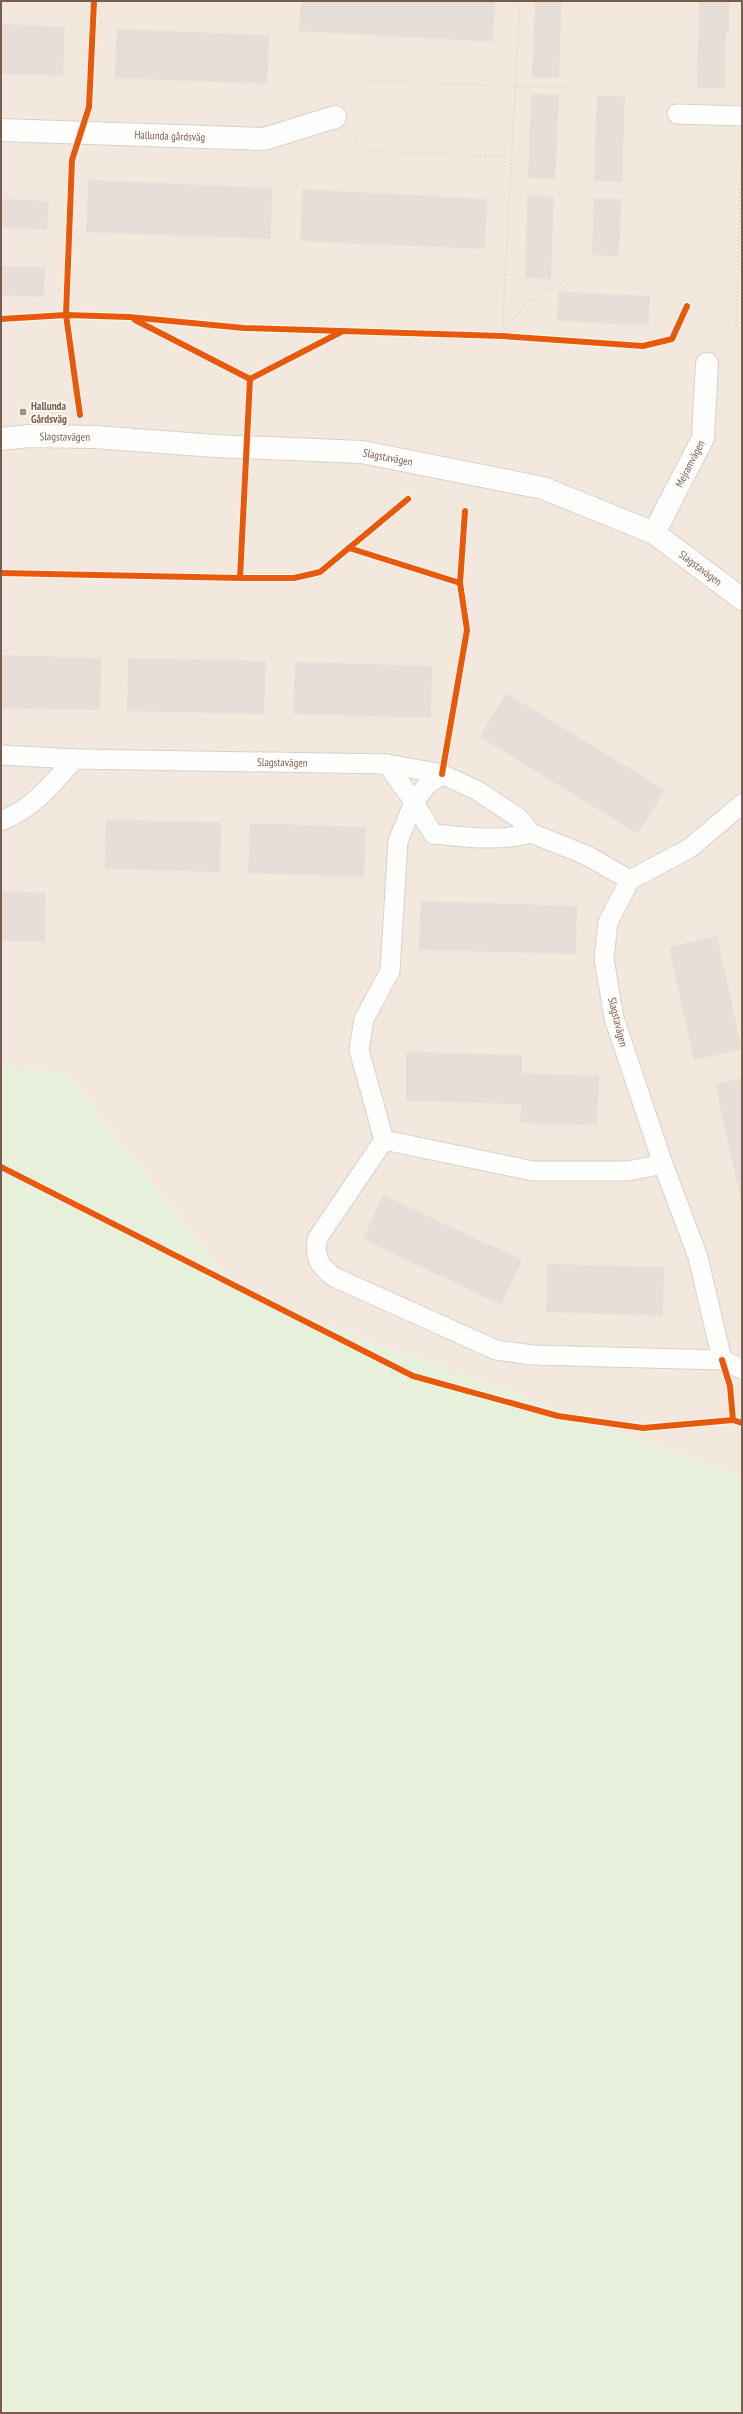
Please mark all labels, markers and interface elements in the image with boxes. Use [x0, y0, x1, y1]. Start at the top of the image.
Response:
street label: Hallunda gårdsväg [134, 128, 206, 144]
place label: Hallunda Gårdsväg [31, 399, 67, 426]
marker: Hallunda Gårdsväg [18, 407, 28, 417]
street label: Slagstavägen [39, 429, 90, 444]
street label: Mejramvägen [672, 438, 708, 490]
street label: Slagstavägen [362, 445, 414, 469]
street label: Slagstavägen [676, 547, 725, 589]
street label: Slagstavägen [257, 755, 308, 770]
street label: Slagstavägen [605, 996, 631, 1048]

